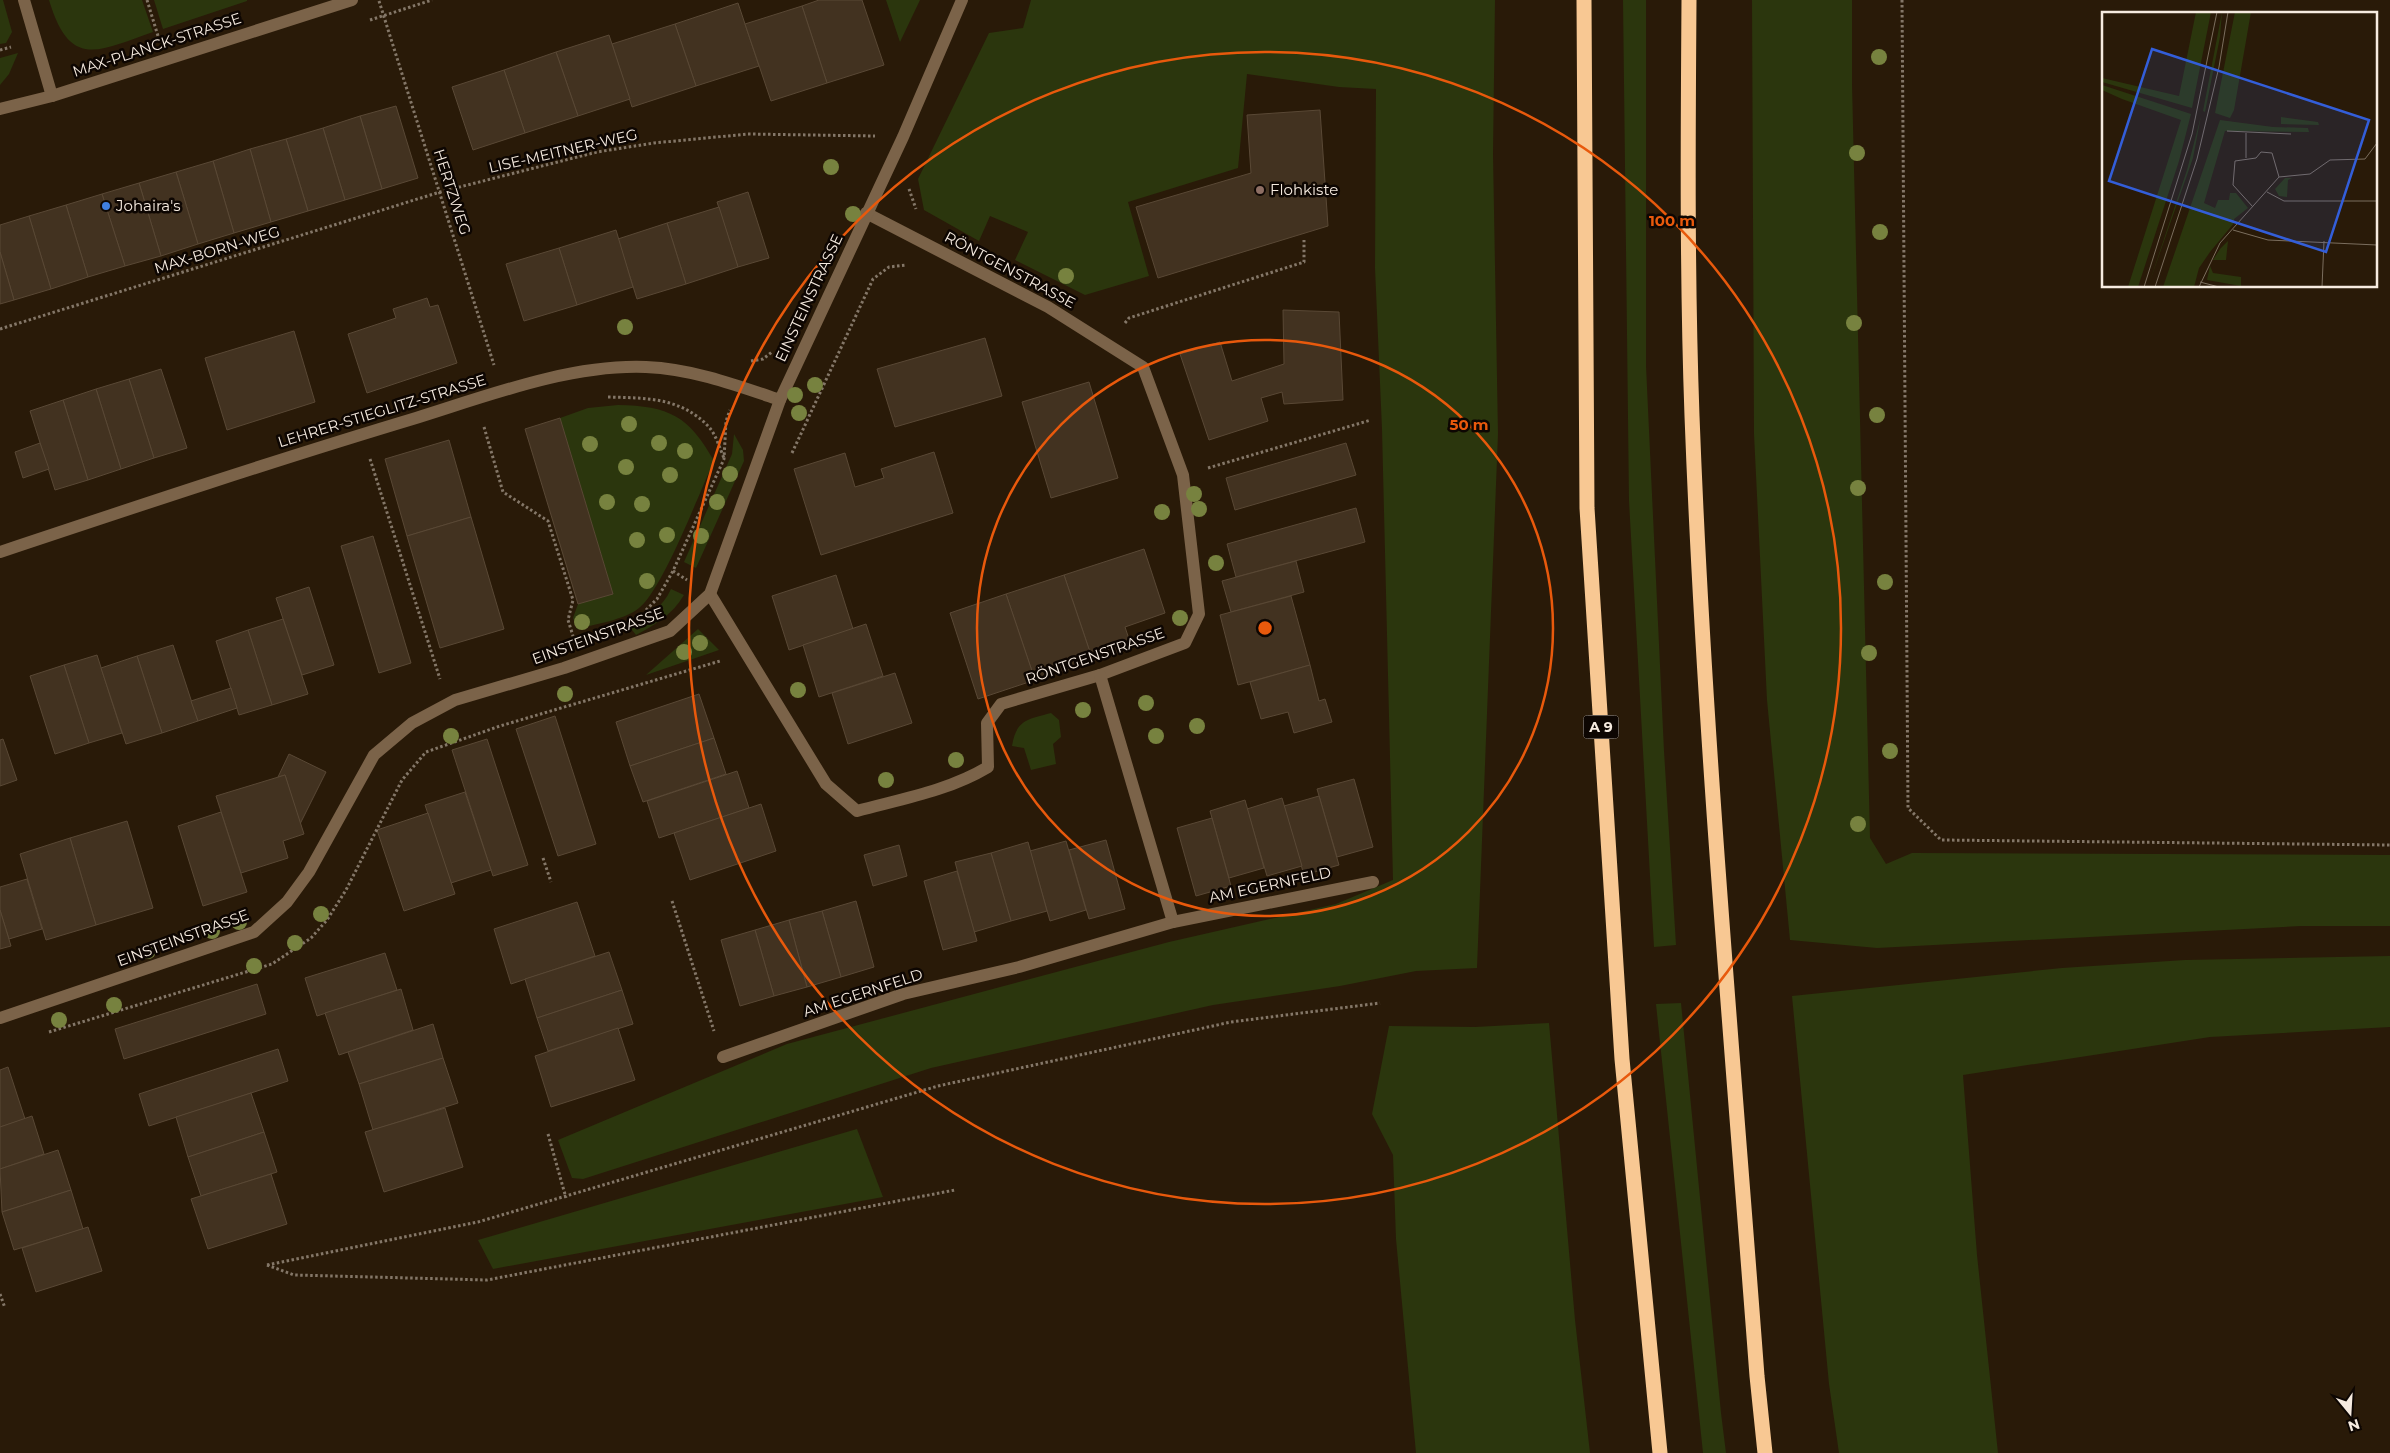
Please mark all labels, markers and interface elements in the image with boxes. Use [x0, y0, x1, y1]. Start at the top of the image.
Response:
street label: MAX-PLANCK-STRASSE [70, 8, 244, 81]
inset map [2102, 12, 2378, 288]
street label: LISE-MEITNER-WEG [487, 124, 639, 177]
street label: HERTZWEG [430, 146, 475, 237]
place label: Flohkiste [1270, 180, 1338, 199]
marker: Flohkiste [1254, 184, 1266, 196]
place label: Johaira's [115, 196, 181, 215]
marker: Johaira's [100, 200, 112, 212]
text: 100 m [1649, 211, 1695, 230]
street label: MAX-BORN-WEG [152, 221, 282, 278]
street label: RÖNTGENSTRASSE [941, 227, 1079, 312]
street label: EINSTEINSTRASSE [771, 231, 847, 365]
street label: LEHRER-STIEGLITZ-STRASSE [275, 370, 488, 451]
text: 50 m [1449, 415, 1489, 434]
street label: EINSTEINSTRASSE [529, 603, 666, 668]
centre of rings [1256, 619, 1274, 637]
street label: RÖNTGENSTRASSE [1023, 623, 1167, 688]
road number: A 9 [1584, 716, 1618, 739]
street label: AM EGERNFELD [1207, 862, 1333, 907]
street label: EINSTEINSTRASSE [114, 905, 251, 970]
street label: AM EGERNFELD [801, 964, 925, 1021]
north arrow [2325, 1388, 2375, 1438]
text: N [2346, 1415, 2362, 1436]

